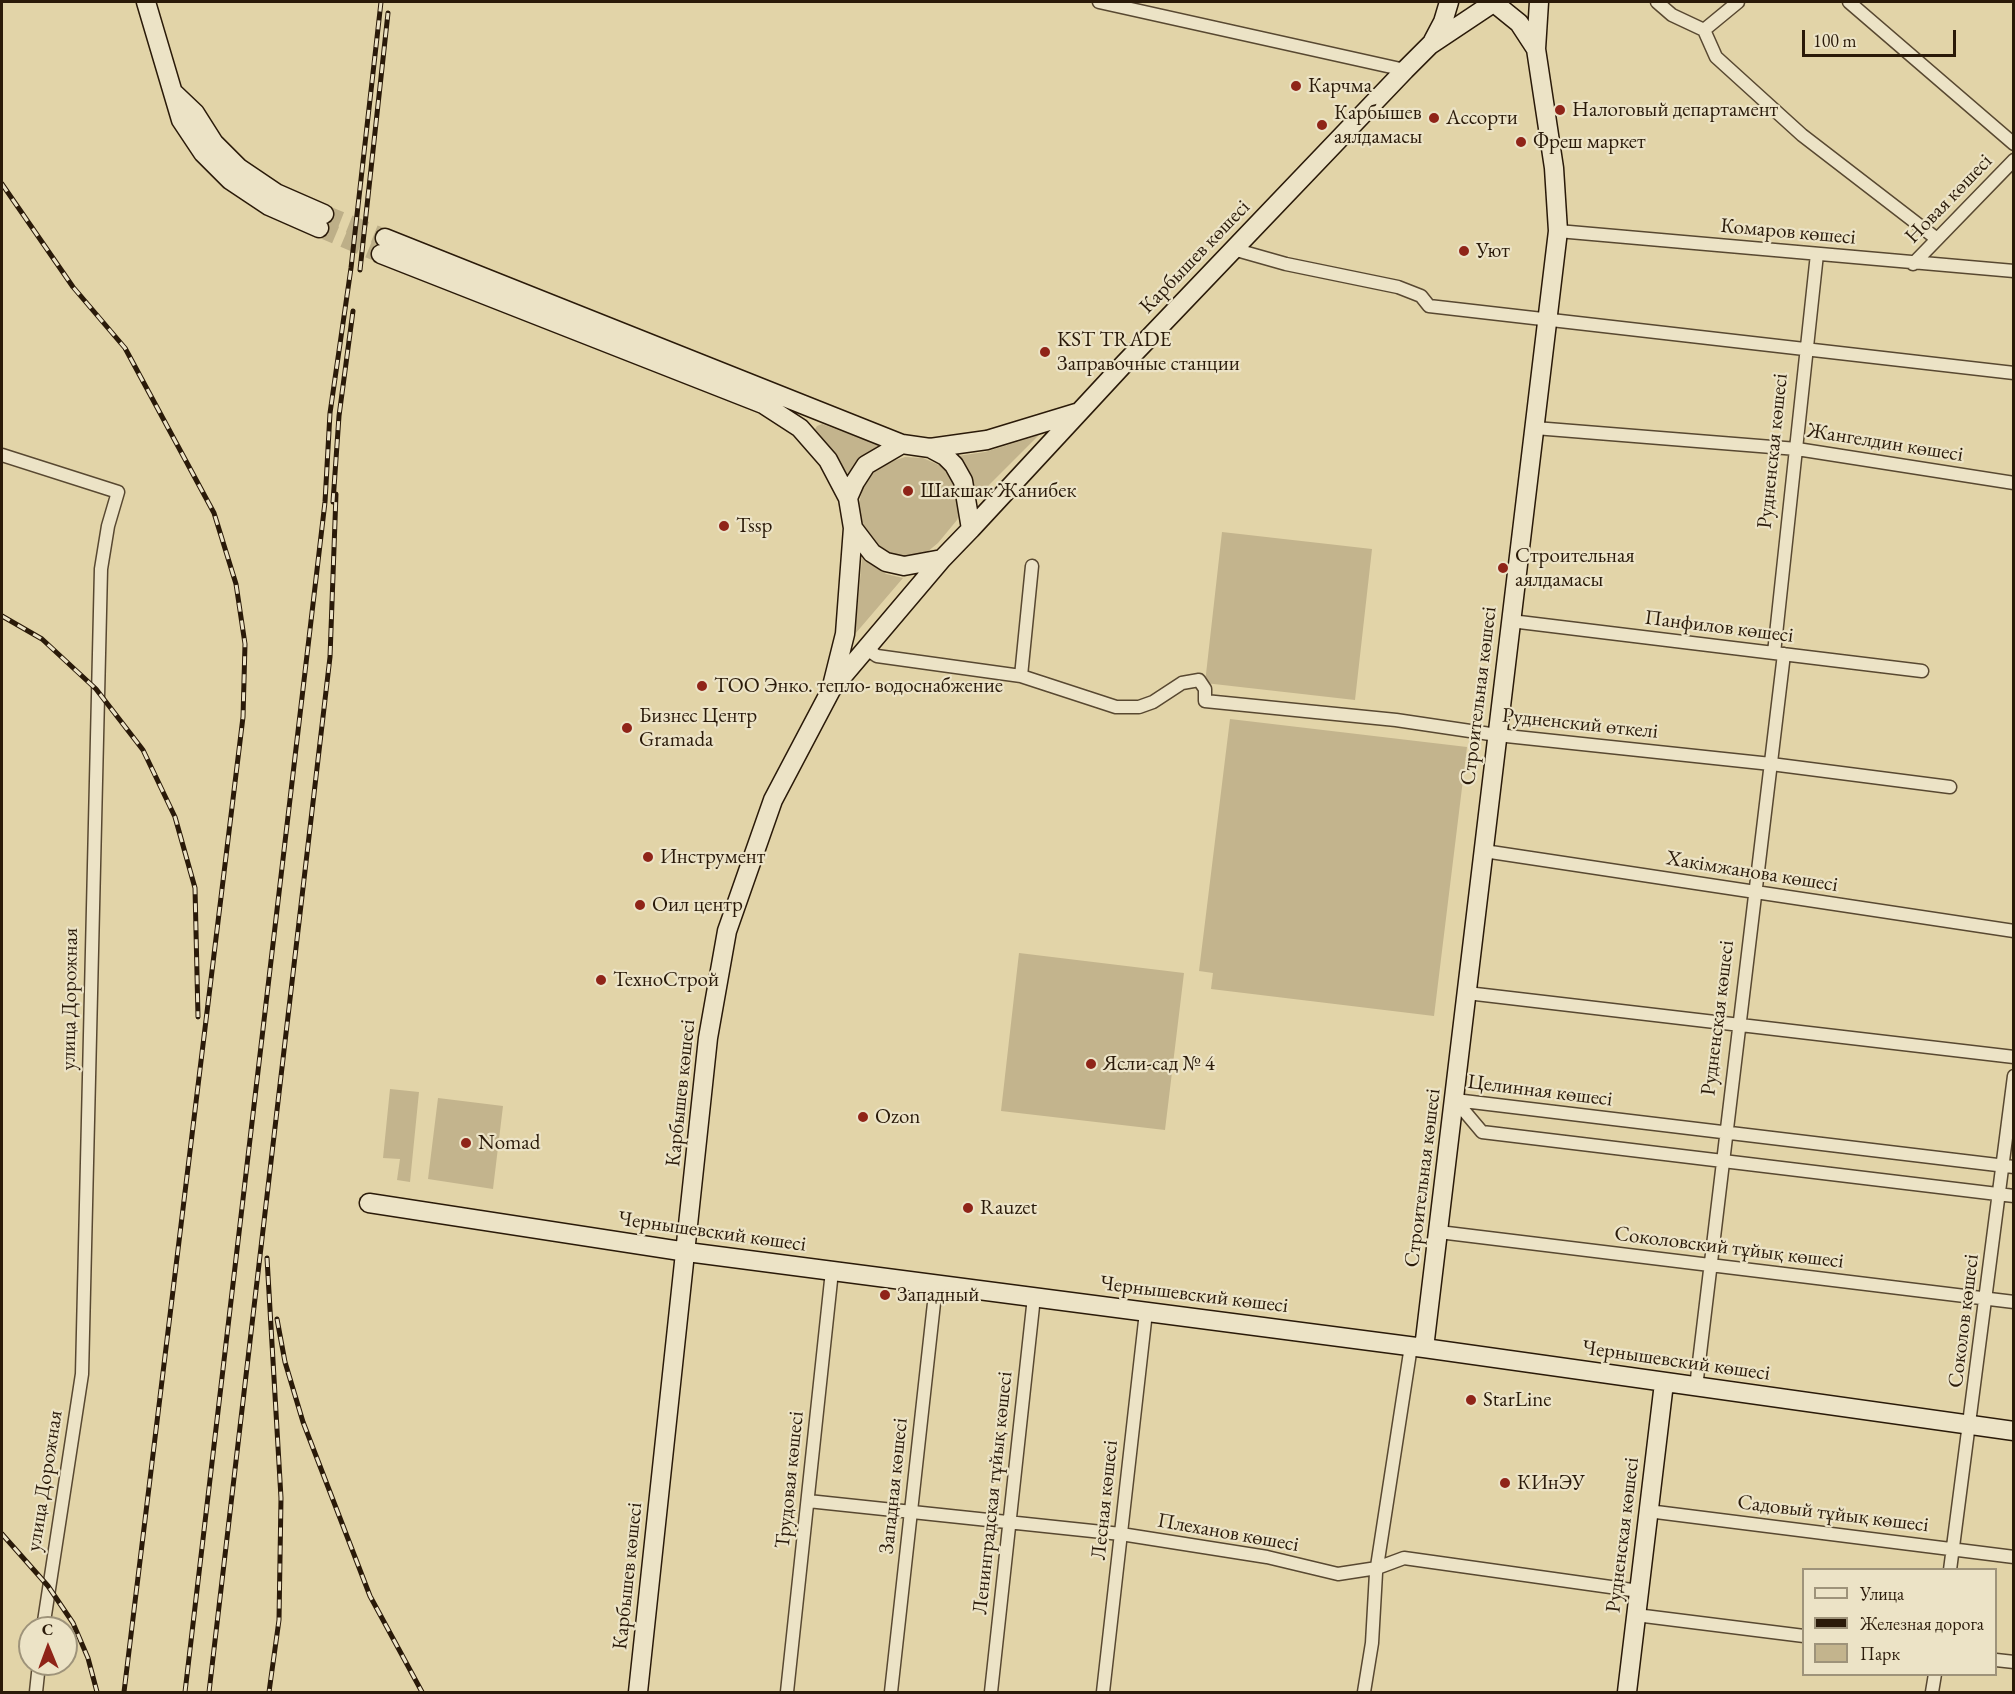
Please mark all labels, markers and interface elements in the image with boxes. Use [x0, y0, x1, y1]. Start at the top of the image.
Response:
scale bar [1805, 18, 1960, 56]
text: 100 m [1813, 29, 1857, 52]
place label: Карчма [1308, 73, 1372, 99]
marker: Карчма [1289, 79, 1303, 93]
place label: Налоговый департамент [1572, 97, 1778, 123]
place label: Карбышев аялдамасы [1334, 100, 1422, 150]
marker: Налоговый департамент [1553, 103, 1567, 117]
place label: Ассорти [1446, 105, 1518, 131]
marker: Ассорти [1427, 111, 1441, 125]
marker: Карбышев аялдамасы [1315, 118, 1329, 132]
place label: Фреш маркет [1533, 129, 1646, 155]
marker: Фреш маркет [1514, 135, 1528, 149]
street label: Новая көшесі [1900, 149, 1998, 249]
street label: Карбышев көшесі [1135, 195, 1255, 319]
street label: Комаров көшесі [1719, 214, 1857, 250]
place label: Уют [1476, 238, 1510, 264]
marker: Уют [1457, 244, 1471, 258]
place label: KST TRADE Заправочные станции [1057, 327, 1240, 377]
marker: KST TRADE Заправочные станции [1038, 345, 1052, 359]
street label: Рудненская көшесі [1752, 372, 1794, 530]
street label: Жангелдин көшесі [1805, 418, 1965, 468]
place label: Шакшак Жанибек [920, 478, 1076, 504]
marker: Шакшак Жанибек [901, 484, 915, 498]
place label: Tssp [736, 513, 772, 539]
marker: Tssp [717, 519, 731, 533]
place label: Строительная аялдамасы [1515, 543, 1635, 593]
marker: Строительная аялдамасы [1496, 561, 1510, 575]
street label: Строительная көшесі [1456, 605, 1502, 787]
street label: Панфилов көшесі [1643, 605, 1795, 649]
place label: ТОО Энко. тепло- водоснабжение [714, 673, 1003, 699]
marker: ТОО Энко. тепло- водоснабжение [695, 679, 709, 693]
place label: Бизнес Центр Gramada [639, 703, 757, 753]
street label: Рудненский өткелі [1501, 703, 1659, 745]
marker: Бизнес Центр Gramada [620, 721, 634, 735]
place label: Инструмент [660, 844, 765, 870]
street label: Хакімжанова көшесі [1664, 846, 1840, 898]
marker: Инструмент [641, 850, 655, 864]
place label: Оил центр [652, 892, 743, 918]
marker: Оил центр [633, 898, 647, 912]
street label: улица Дорожная [56, 927, 84, 1071]
street label: Рудненская көшесі [1696, 939, 1740, 1097]
place label: ТехноСтрой [613, 967, 719, 993]
marker: ТехноСтрой [594, 973, 608, 987]
street label: Карбышев көшесі [661, 1018, 701, 1168]
place label: Ясли-сад № 4 [1103, 1051, 1215, 1077]
marker: Ясли-сад № 4 [1084, 1057, 1098, 1071]
street label: Целинная көшесі [1466, 1070, 1614, 1112]
street label: Строительная көшесі [1400, 1087, 1446, 1269]
place label: Ozon [875, 1104, 920, 1130]
marker: Ozon [856, 1110, 870, 1124]
place label: Nomad [478, 1130, 540, 1156]
marker: Nomad [459, 1136, 473, 1150]
place label: Rauzet [980, 1195, 1037, 1221]
marker: Rauzet [961, 1201, 975, 1215]
street label: Чернышевский көшесі [616, 1206, 808, 1258]
street label: Соколовский тұйық көшесі [1613, 1221, 1845, 1275]
street label: Соколов көшесі [1943, 1253, 1985, 1389]
street label: Чернышевский көшесі [1098, 1271, 1290, 1319]
place label: Западный [897, 1282, 979, 1308]
marker: Западный [878, 1288, 892, 1302]
street label: Чернышевский көшесі [1580, 1335, 1772, 1387]
street label: Ленинградская тұйық көшесі [968, 1370, 1018, 1616]
place label: StarLine [1483, 1387, 1551, 1413]
marker: StarLine [1464, 1393, 1478, 1407]
street label: улица Дорожная [21, 1409, 69, 1553]
street label: Трудовая көшесі [770, 1410, 810, 1550]
street label: Западная көшесі [874, 1417, 914, 1555]
street label: Лесная көшесі [1086, 1439, 1124, 1561]
street label: Рудненская көшесі [1601, 1456, 1645, 1614]
place label: КИнЭУ [1517, 1470, 1585, 1496]
marker: КИнЭУ [1498, 1476, 1512, 1490]
street label: Садовый тұйық көшесі [1736, 1490, 1930, 1538]
street label: Карбышев көшесі [608, 1501, 648, 1651]
street label: Плеханов көшесі [1155, 1508, 1301, 1558]
legend [1802, 1568, 1997, 1676]
text: Улица [1860, 1582, 1904, 1605]
text: Железная дорога [1860, 1612, 1984, 1635]
north arrow [18, 1616, 78, 1676]
text: С [42, 1619, 54, 1640]
text: Парк [1860, 1642, 1900, 1665]

